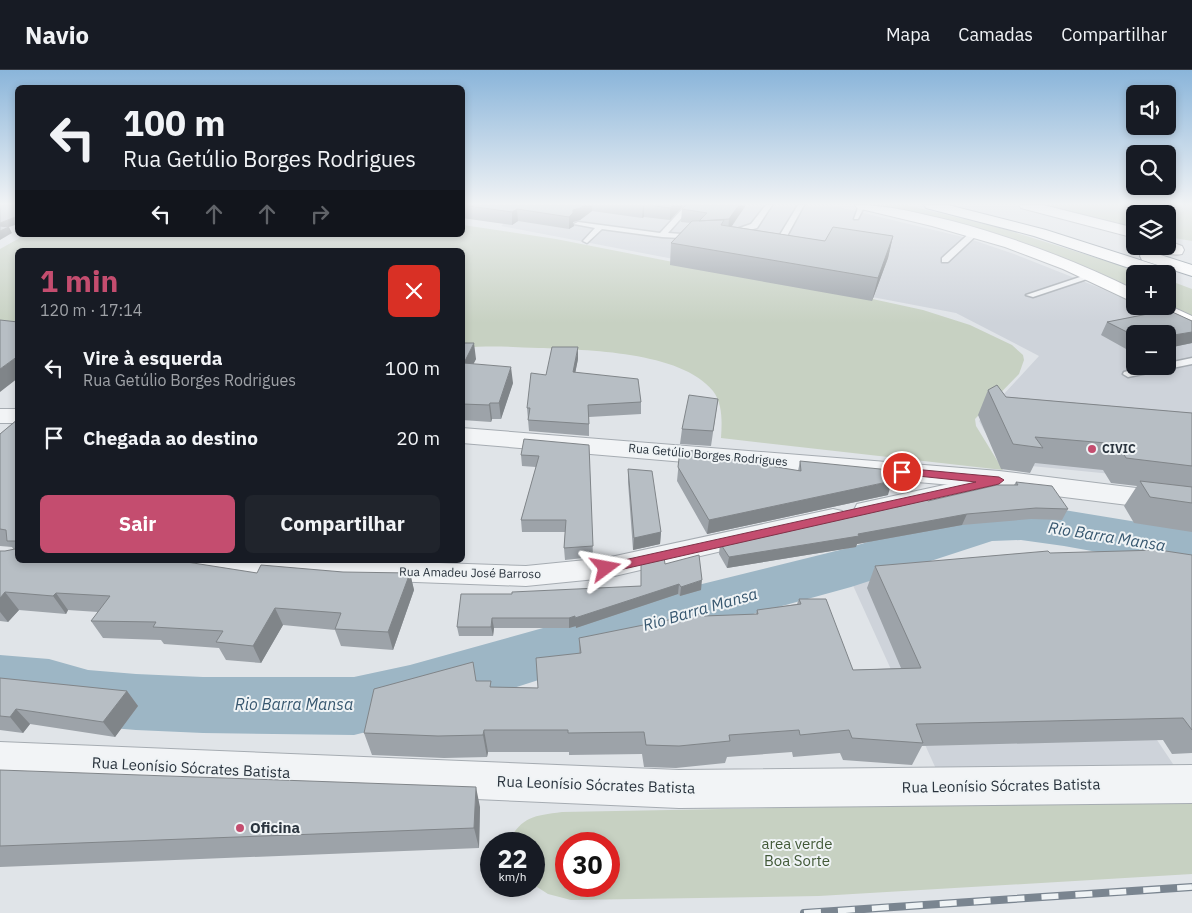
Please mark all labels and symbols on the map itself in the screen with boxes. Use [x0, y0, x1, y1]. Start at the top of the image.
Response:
street label: Rua Getúlio Borges Rodrigues [628, 440, 788, 469]
place label: CIVIC [1102, 441, 1136, 456]
marker: CIVIC [1086, 443, 1098, 455]
pin [881, 451, 923, 493]
water label: Rio Barra Mansa [1047, 517, 1167, 555]
position arrow [579, 541, 631, 593]
street label: Rua Amadeu José Barroso [399, 564, 541, 581]
water label: Rio Barra Mansa [640, 583, 760, 635]
water label: Rio Barra Mansa [235, 694, 353, 714]
street label: Rua Leonísio Sócrates Batista [91, 753, 291, 782]
street label: Rua Leonísio Sócrates Batista [496, 772, 696, 797]
street label: Rua Leonísio Sócrates Batista [902, 774, 1100, 797]
place label: Oficina [250, 818, 300, 837]
marker: Oficina [234, 822, 246, 834]
speed limit sign: 30 [555, 832, 620, 897]
park label: area verde Boa Sorte [761, 834, 833, 870]

